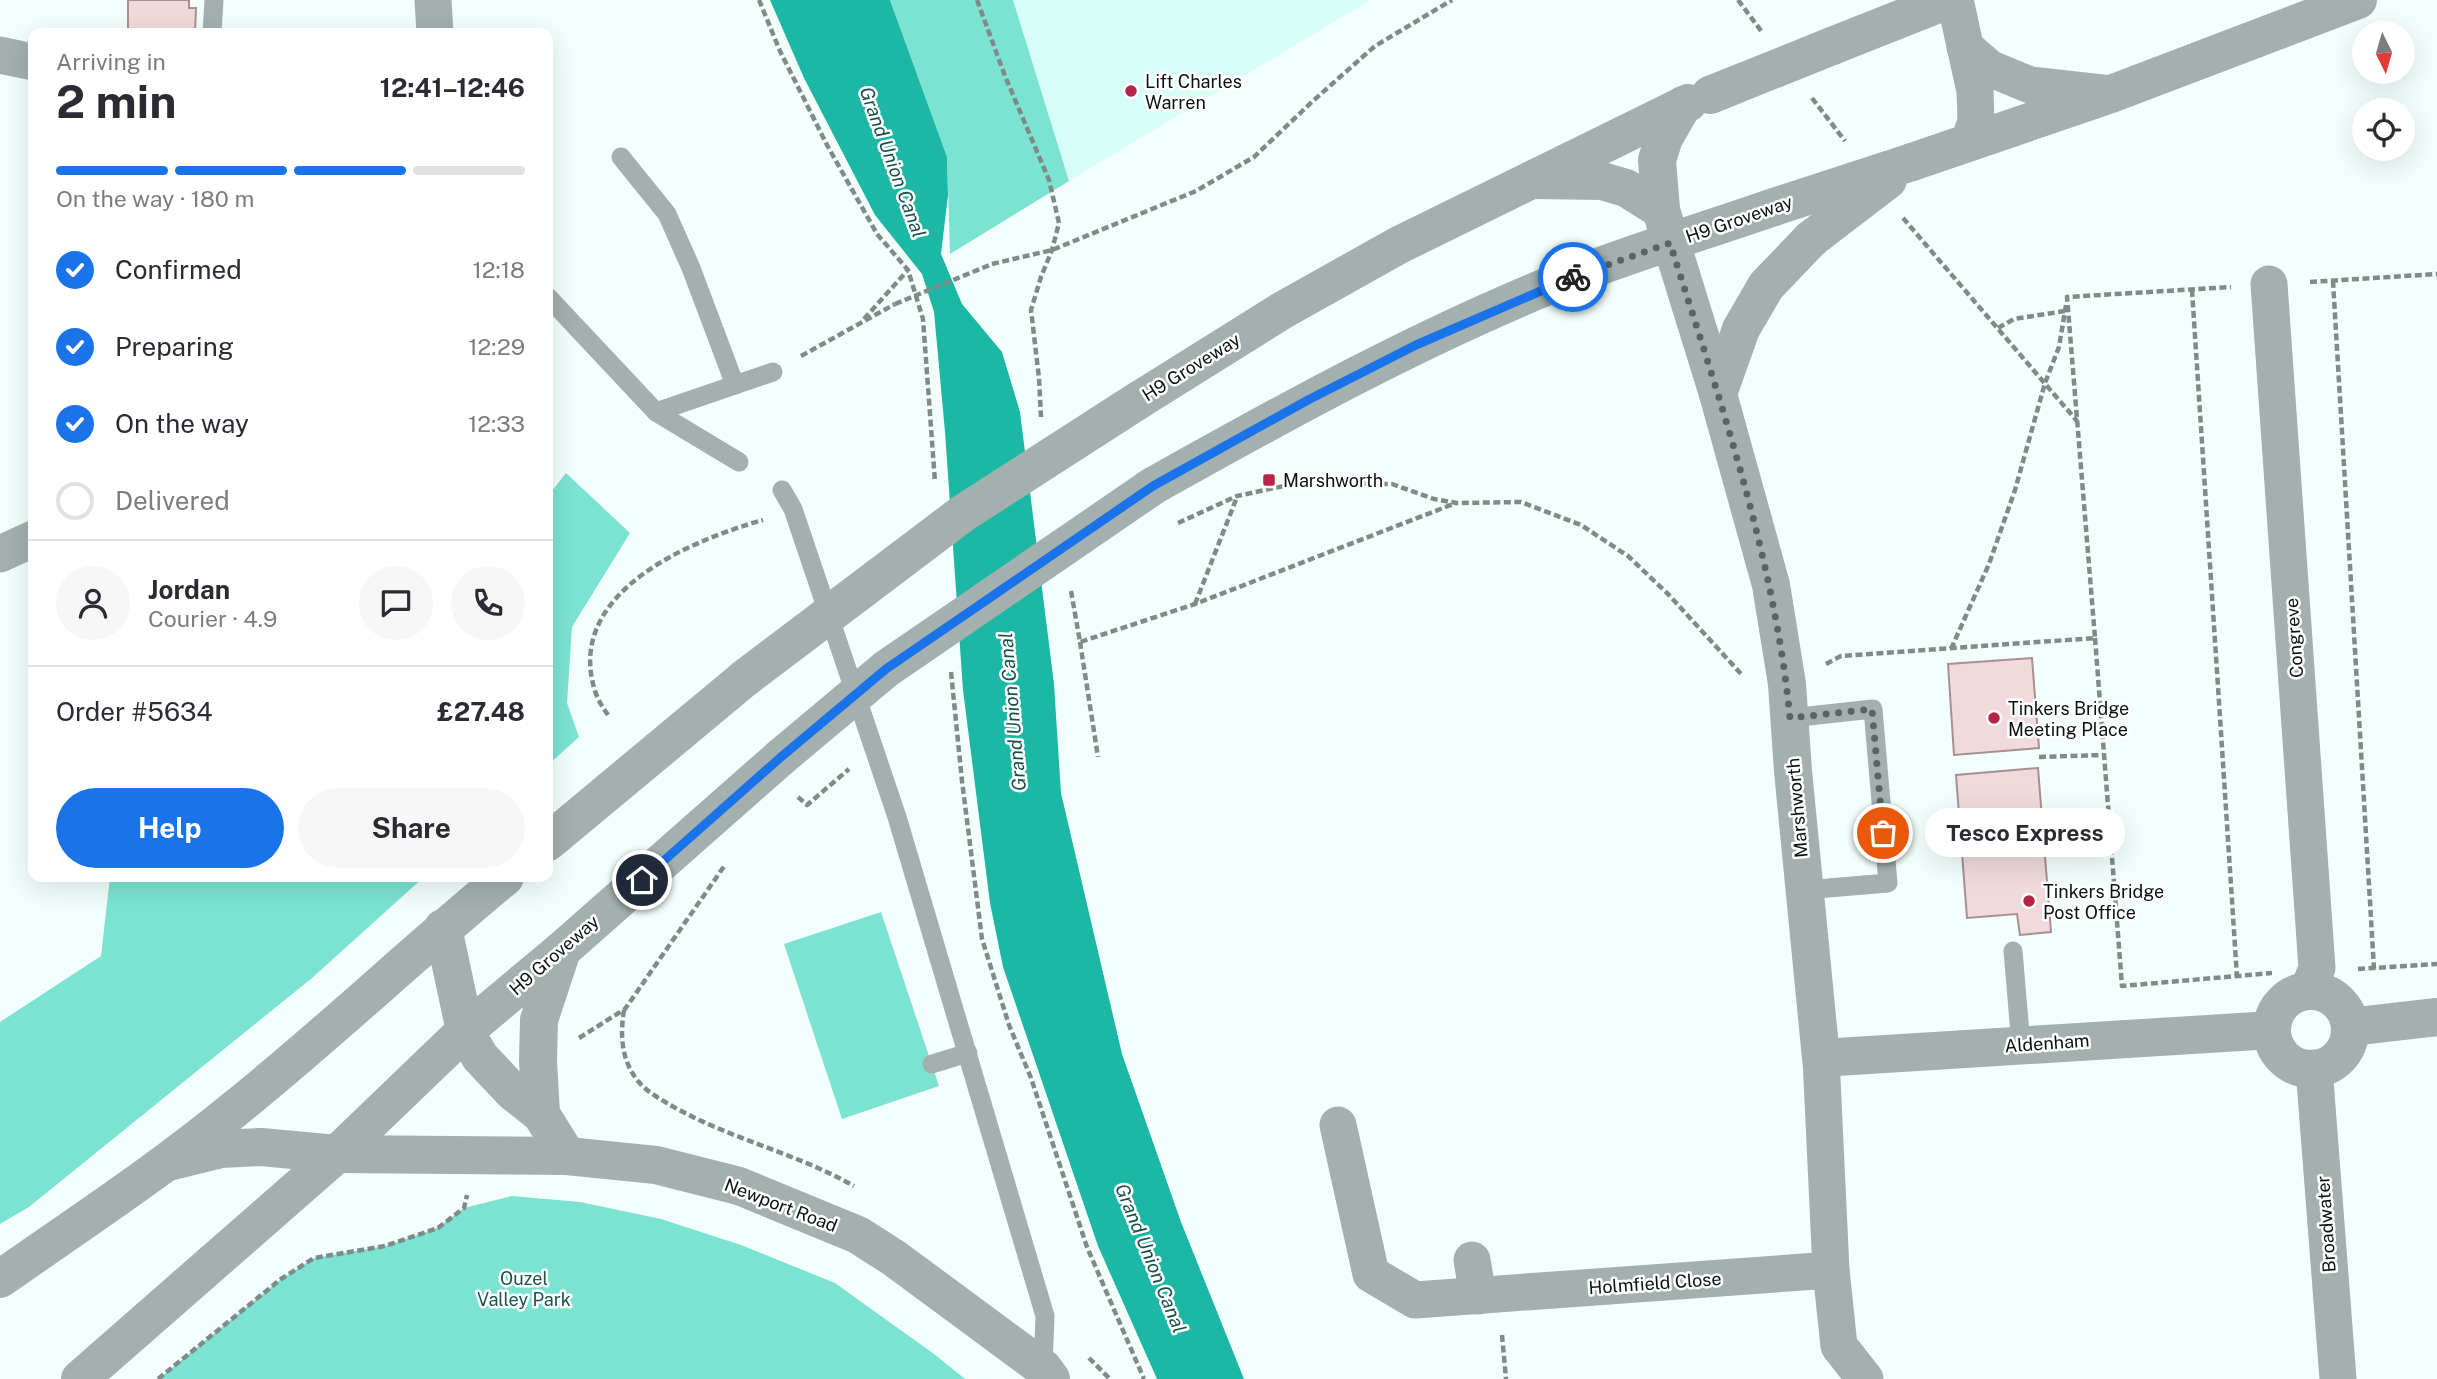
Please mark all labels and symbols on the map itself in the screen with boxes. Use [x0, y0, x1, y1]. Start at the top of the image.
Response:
north arrow [2352, 21, 2415, 84]
place label: Lift Charles Warren [1145, 71, 1242, 113]
water label: Grand Union Canal [855, 83, 931, 241]
marker: Lift Charles Warren [1123, 83, 1139, 99]
street label: H9 Groveway [1683, 191, 1796, 247]
courier [1538, 242, 1608, 312]
street label: H9 Groveway [1138, 328, 1244, 405]
place label: Marshworth [1283, 470, 1383, 491]
marker: Marshworth [1261, 472, 1277, 488]
street label: Congreve [2281, 597, 2307, 679]
water label: Grand Union Canal [994, 632, 1030, 792]
place label: Tinkers Bridge Meeting Place [2008, 698, 2129, 740]
marker: Tinkers Bridge Meeting Place [1986, 710, 2002, 726]
street label: Marshworth [1782, 757, 1812, 859]
pin [1853, 803, 1913, 863]
callout: Tesco Express [1925, 808, 2124, 858]
pin [612, 850, 672, 910]
place label: Tinkers Bridge Post Office [2043, 881, 2164, 923]
marker: Tinkers Bridge Post Office [2021, 893, 2037, 909]
street label: H9 Groveway [505, 910, 603, 1000]
street label: Aldenham [2004, 1030, 2090, 1056]
street label: Newport Road [722, 1174, 840, 1236]
street label: Broadwater [2312, 1175, 2340, 1273]
water label: Grand Union Canal [1111, 1180, 1191, 1336]
park label: Ouzel Valley Park [477, 1268, 571, 1310]
street label: Holmfield Close [1588, 1268, 1722, 1298]

